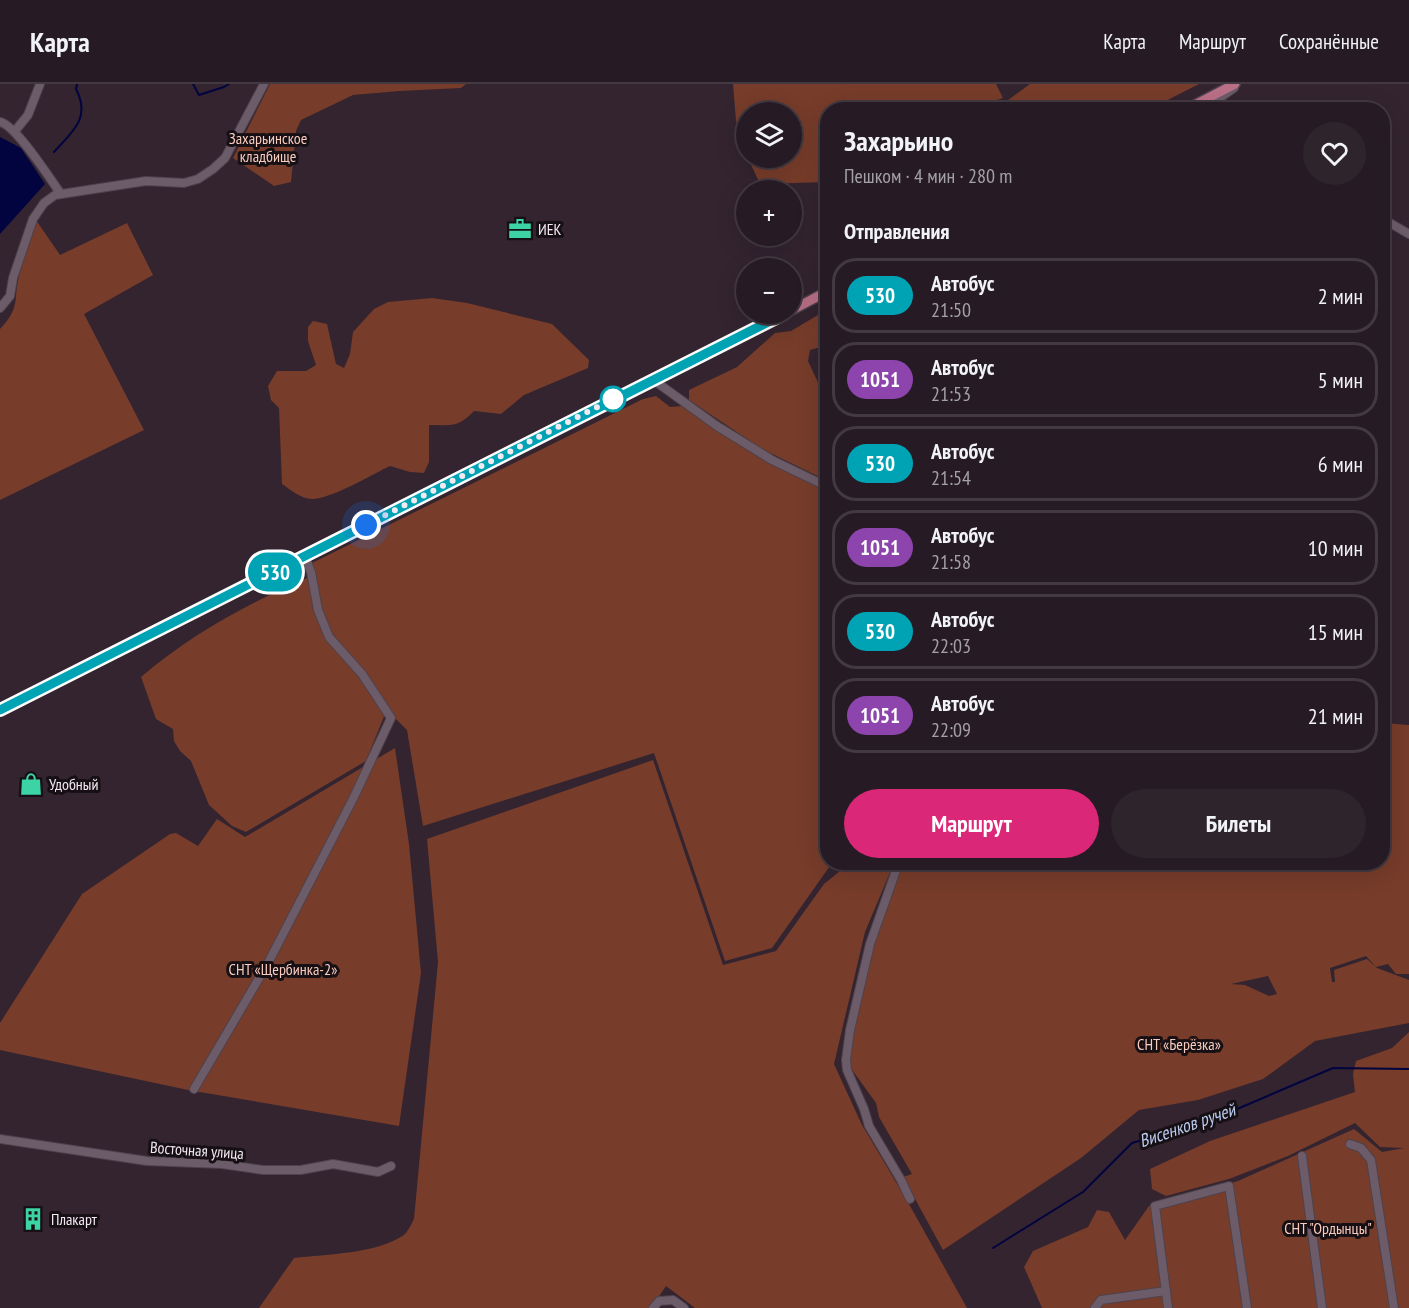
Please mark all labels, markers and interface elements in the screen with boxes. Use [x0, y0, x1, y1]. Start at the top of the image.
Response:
text: Карта [30, 23, 90, 60]
text: Карта [1103, 28, 1146, 55]
text: Маршрут [1179, 28, 1246, 55]
text: Сохранённые [1279, 28, 1379, 55]
map controls [736, 102, 802, 324]
button: layers [736, 102, 802, 168]
text: Захарьино [844, 122, 953, 159]
button: heart [1303, 122, 1366, 185]
park label: Захарьинское кладбище [229, 128, 307, 166]
text: Пешком · 4 мин · 280 m [844, 163, 1012, 189]
button: + [736, 180, 802, 246]
office icon: ИЕК [507, 216, 533, 242]
text: Отправления [844, 217, 950, 245]
place label: ИЕК [538, 219, 562, 239]
button: − [736, 258, 802, 324]
text: Автобус [931, 269, 994, 297]
text: 530 [865, 282, 895, 309]
text: 2 мин [1318, 282, 1363, 310]
text: 21:50 [931, 297, 971, 323]
text: Автобус [931, 353, 994, 381]
text: 1051 [860, 366, 900, 393]
text: 5 мин [1318, 366, 1363, 394]
text: 21:53 [931, 381, 971, 407]
unlabelled marker [600, 386, 626, 412]
text: Автобус [931, 437, 994, 465]
text: 530 [865, 450, 895, 477]
text: 6 мин [1318, 450, 1363, 478]
text: 21:54 [931, 465, 971, 491]
your location [351, 510, 381, 540]
text: Автобус [931, 521, 994, 549]
text: 1051 [860, 534, 900, 561]
text: 10 мин [1308, 534, 1363, 562]
text: 21:58 [931, 549, 971, 575]
line badge: 530 [240, 552, 310, 592]
text: 530 [260, 559, 290, 586]
text: Автобус [931, 605, 994, 633]
text: 530 [865, 618, 895, 645]
text: 15 мин [1308, 618, 1363, 646]
text: 22:03 [931, 633, 971, 659]
text: Автобус [931, 689, 994, 717]
text: 1051 [860, 702, 900, 729]
text: 21 мин [1308, 702, 1363, 730]
text: 22:09 [931, 717, 971, 743]
shop icon: Удобный [18, 771, 44, 797]
place label: Удобный [49, 774, 98, 794]
button: Маршрут [844, 789, 1099, 858]
button: Билеты [1111, 789, 1366, 858]
park label: СНТ «Щербинка-2» [229, 959, 337, 979]
park label: СНТ «Берёзка» [1137, 1034, 1221, 1054]
water label: Висенков ручей [1136, 1097, 1240, 1152]
street label: Восточная улица [150, 1137, 244, 1163]
building icon: Плакарт [20, 1206, 46, 1232]
place label: Плакарт [51, 1209, 98, 1229]
park label: СНТ "Ордынцы" [1284, 1218, 1372, 1238]

